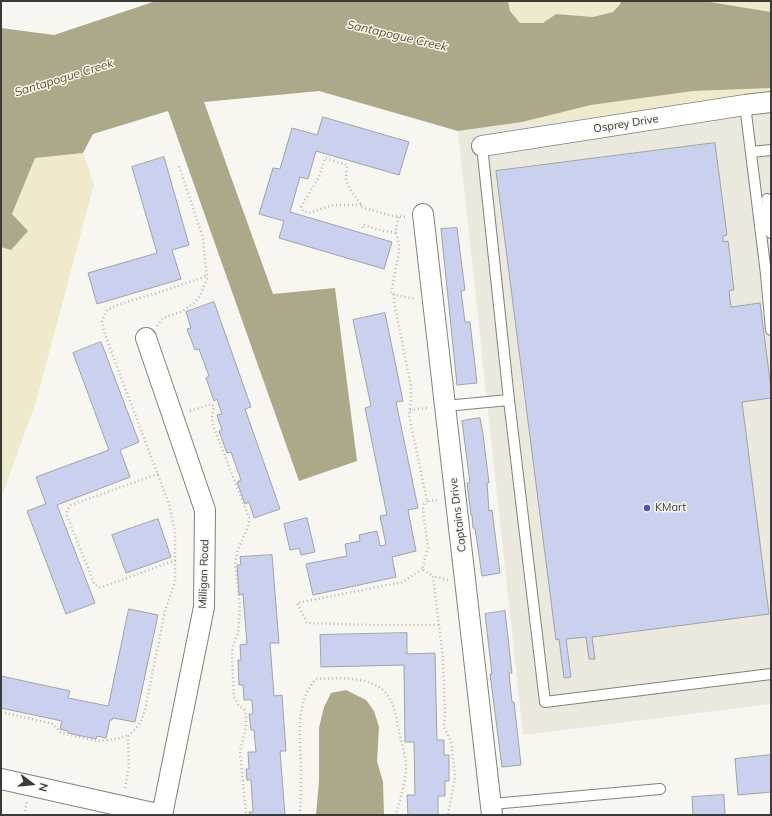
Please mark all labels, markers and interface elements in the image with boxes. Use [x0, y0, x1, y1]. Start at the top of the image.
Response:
water label: Santapogue Creek [345, 17, 449, 55]
water label: Santapogue Creek [13, 56, 115, 100]
street label: Osprey Drive [593, 112, 659, 136]
street label: Captains Drive [447, 477, 469, 553]
place label: KMart [655, 501, 686, 515]
marker: KMart [642, 503, 652, 513]
street label: Milligan Road [196, 539, 212, 609]
north arrow [12, 764, 52, 804]
text: N [36, 781, 51, 793]

